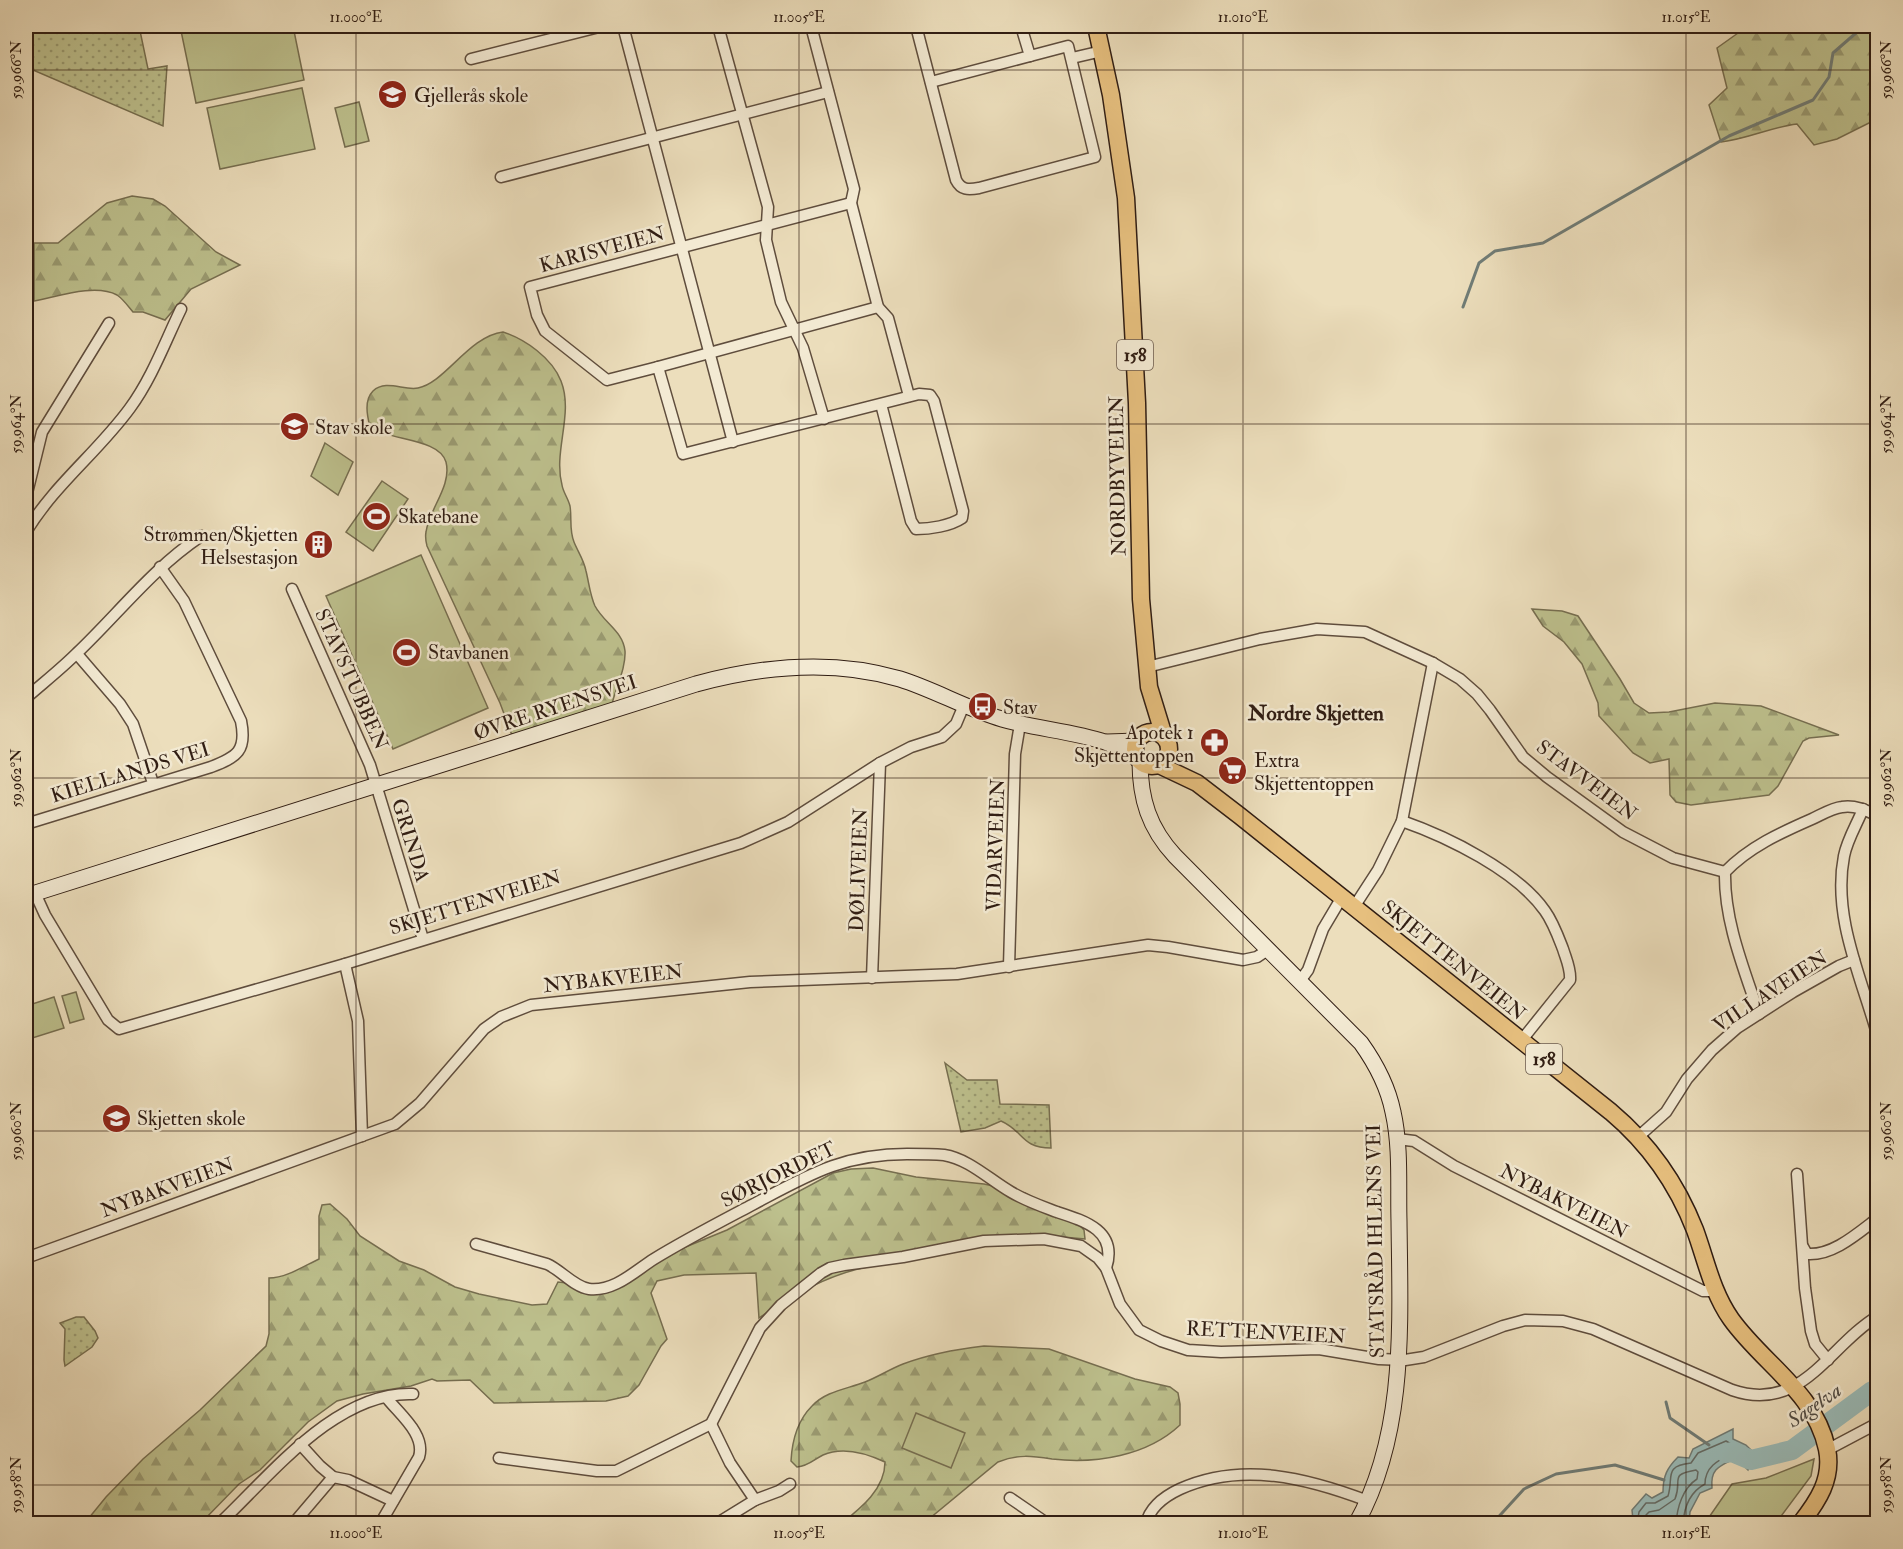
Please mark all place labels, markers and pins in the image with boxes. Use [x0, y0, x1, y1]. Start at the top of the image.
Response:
school or university icon: Gjellerås skole [377, 79, 409, 111]
place label: Gjellerås skole [414, 83, 528, 108]
school or university icon: Stav skole [278, 411, 310, 443]
place label: Stav skole [315, 415, 392, 440]
sports icon: Skatebane [361, 500, 393, 532]
place label: Skatebane [398, 504, 478, 529]
place label: Strømmen/Skjetten Helsestasjon [143, 522, 298, 570]
building icon: Strømmen/Skjetten Helsestasjon [303, 529, 335, 561]
sports icon: Stavbanen [391, 636, 423, 668]
place label: Stavbanen [428, 640, 509, 665]
bus stop icon: Stav [966, 691, 998, 723]
place label: Stav [1003, 695, 1038, 720]
place label: Apotek 1 Skjettentoppen [1074, 720, 1194, 769]
pharmacy icon: Apotek 1 Skjettentoppen [1199, 727, 1231, 759]
place label: Extra Skjettentoppen [1254, 748, 1374, 797]
supermarket icon: Extra Skjettentoppen [1217, 755, 1249, 787]
school or university icon: Skjetten skole [100, 1102, 132, 1134]
place label: Skjetten skole [137, 1106, 245, 1131]

